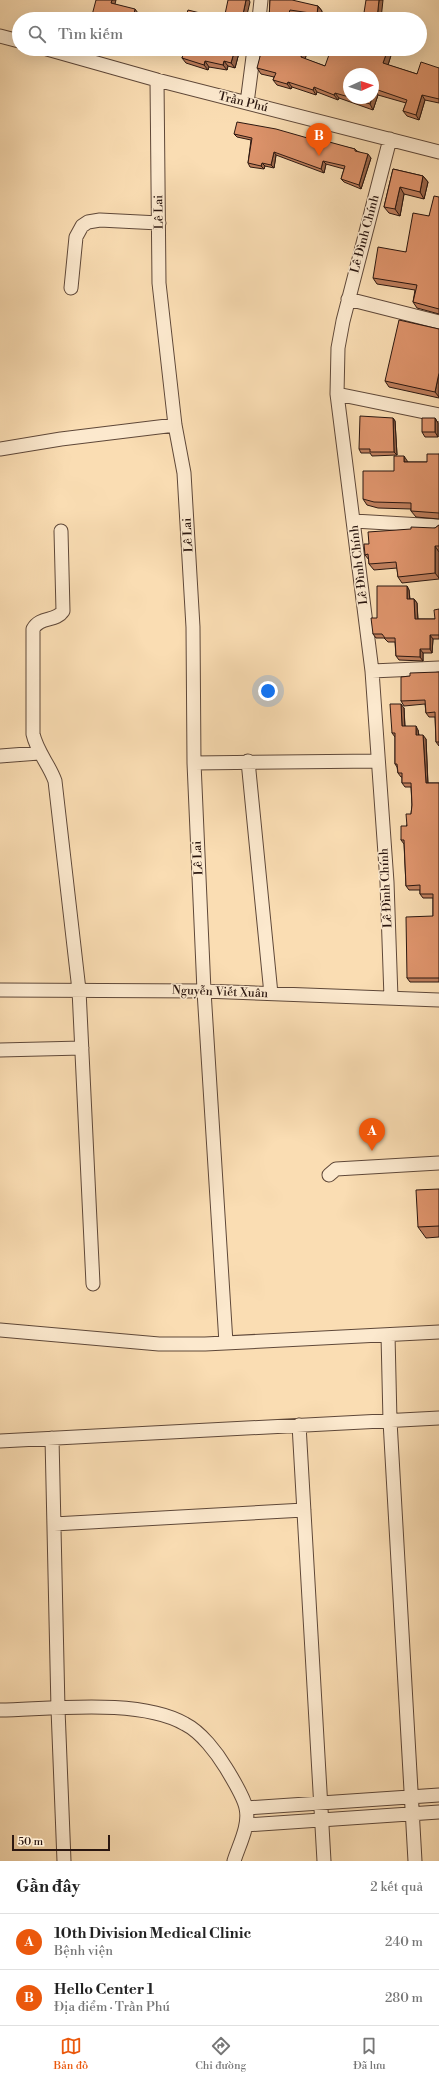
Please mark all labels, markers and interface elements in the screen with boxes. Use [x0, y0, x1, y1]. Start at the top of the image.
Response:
search box [12, 12, 427, 56]
icon: search [26, 23, 48, 45]
text: Tìm kiếm [58, 25, 123, 44]
north arrow [343, 68, 379, 104]
street label: Trần Phú [216, 89, 270, 115]
pin: B [306, 123, 332, 156]
street label: Lê Đình Chính [347, 193, 383, 275]
street label: Lê Lai [151, 195, 167, 229]
street label: Lê Lai [180, 517, 196, 553]
street label: Lê Đình Chính [347, 524, 371, 606]
your location [258, 681, 278, 701]
street label: Lê Lai [190, 840, 206, 876]
street label: Lê Đình Chính [376, 848, 396, 928]
street label: Nguyễn Viết Xuân [172, 983, 268, 1001]
pin: A [359, 1118, 385, 1151]
scale bar [12, 1833, 110, 1852]
text: 50 m [18, 1835, 43, 1849]
text: Gần đây [16, 1876, 80, 1898]
text: 2 kết quả [370, 1879, 423, 1895]
text: 10th Division Medical Clinic [54, 1924, 251, 1943]
text: A [24, 1934, 34, 1950]
text: 240 m [385, 1934, 423, 1950]
text: Bệnh viện [54, 1943, 113, 1959]
text: Hello Center 1 [54, 1980, 154, 1999]
text: B [24, 1990, 34, 2006]
text: 280 m [385, 1990, 423, 2006]
text: Địa điểm · Trần Phú [54, 1999, 170, 2015]
tab: Bản đồ [54, 2035, 88, 2073]
tab: Chỉ đường [195, 2035, 246, 2073]
tab: Đã lưu [353, 2035, 385, 2073]

